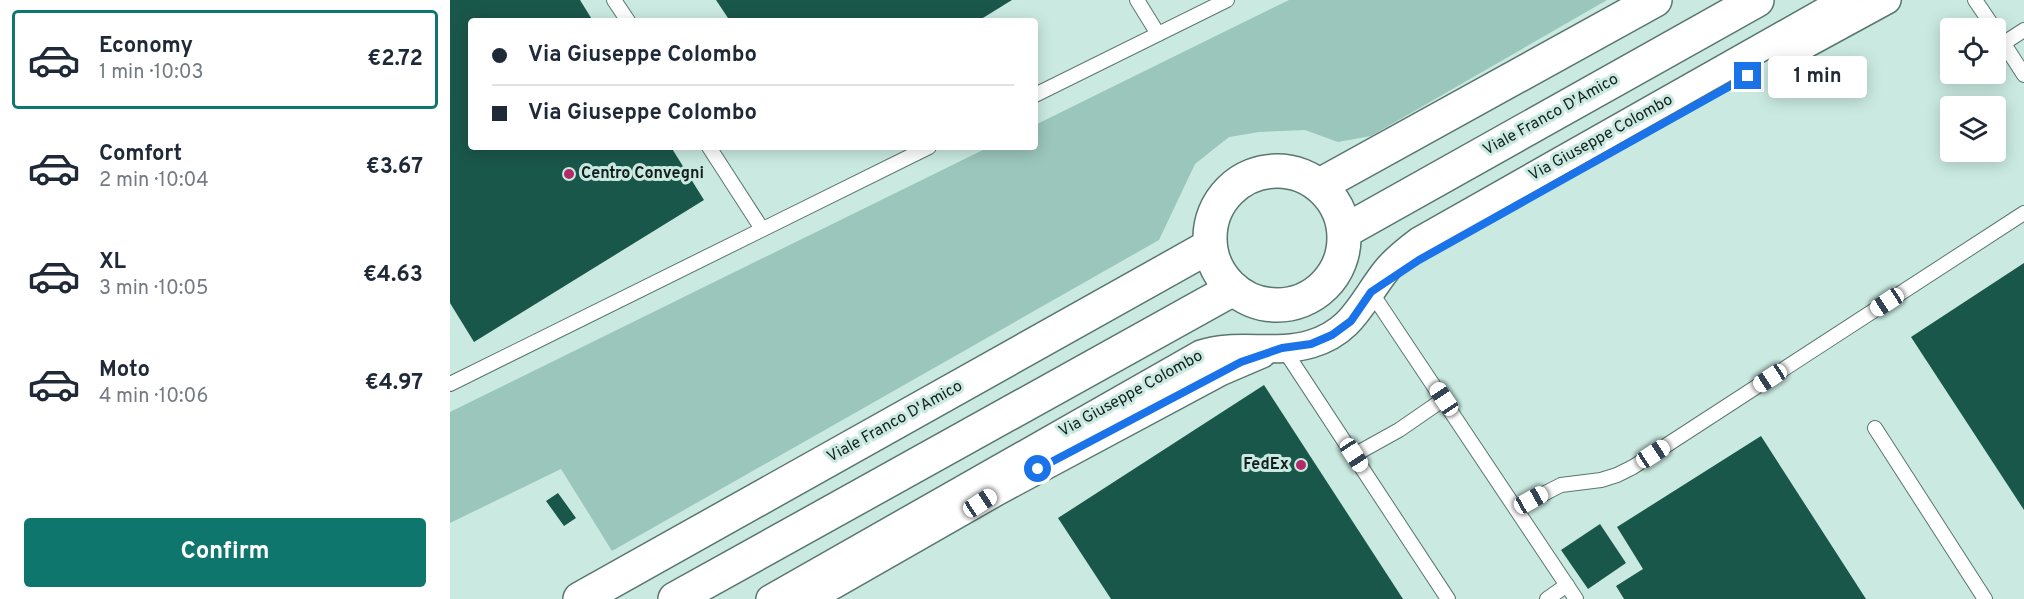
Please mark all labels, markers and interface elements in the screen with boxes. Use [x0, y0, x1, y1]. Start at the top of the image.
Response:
map controls [1940, 18, 2006, 162]
button: locate [1940, 18, 2006, 84]
icon: car [27, 33, 81, 87]
text: Economy [99, 33, 193, 60]
text: Via Giuseppe Colombo [528, 42, 757, 69]
text: €2.72 [367, 46, 423, 73]
callout: 1 min [1769, 55, 1868, 97]
text: 1 min · 10:03 [99, 60, 204, 86]
route end [1734, 62, 1761, 89]
text: 1 min [1793, 64, 1842, 90]
street label: Viale Franco D'Amico [1480, 69, 1622, 161]
street label: Via Giuseppe Colombo [1525, 90, 1677, 186]
button: layers [1940, 96, 2006, 162]
text: Via Giuseppe Colombo [528, 100, 757, 127]
icon: car [27, 141, 81, 195]
text: Comfort [99, 141, 182, 168]
text: €3.67 [366, 154, 423, 181]
place label: Centro Convegni [581, 164, 704, 184]
marker: Centro Convegni [562, 167, 576, 181]
text: 2 min · 10:04 [99, 168, 209, 194]
icon: car [27, 249, 81, 303]
text: XL [99, 249, 126, 276]
text: €4.63 [363, 262, 423, 289]
text: 3 min · 10:05 [99, 276, 208, 302]
car [1867, 285, 1907, 319]
street label: Via Giuseppe Colombo [1055, 346, 1207, 442]
icon: car [27, 357, 81, 411]
text: Moto [99, 357, 150, 384]
car [1750, 361, 1790, 395]
text: €4.97 [365, 370, 423, 397]
street label: Viale Franco D'Amico [824, 376, 966, 468]
car [1426, 379, 1462, 419]
text: 4 min · 10:06 [99, 384, 208, 410]
car [1337, 435, 1371, 475]
car [1633, 437, 1673, 471]
route start [1024, 455, 1051, 482]
place label: FedEx [1243, 455, 1289, 475]
marker: FedEx [1294, 458, 1308, 472]
car [1511, 483, 1551, 517]
car [960, 486, 1000, 520]
button: Confirm [24, 518, 426, 587]

